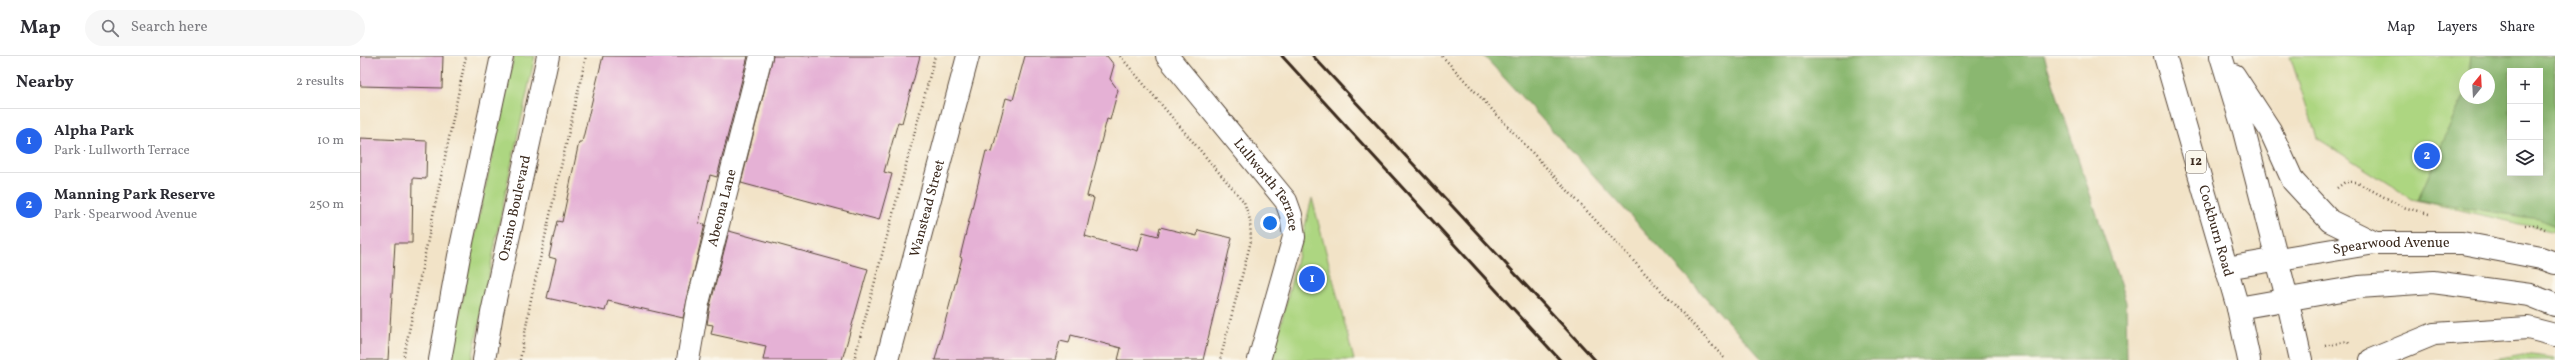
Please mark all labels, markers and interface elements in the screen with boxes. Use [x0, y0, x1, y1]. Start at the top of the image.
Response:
search box [85, 10, 365, 46]
text: Map [20, 15, 61, 41]
icon: search [99, 17, 121, 39]
text: Search here [131, 17, 208, 38]
text: Map [2387, 18, 2415, 37]
text: Layers [2437, 18, 2477, 37]
text: Share [2499, 18, 2535, 37]
north arrow [2459, 68, 2495, 104]
map controls [2507, 68, 2543, 176]
button: + [2507, 68, 2543, 104]
text: Nearby [16, 71, 74, 94]
text: 2 results [296, 73, 344, 91]
button: − [2507, 104, 2543, 140]
text: Alpha Park [54, 121, 134, 142]
text: 1 [26, 132, 32, 150]
text: 10 m [317, 132, 344, 150]
street label: Lullworth Terrace [1229, 134, 1303, 233]
button: layers [2507, 140, 2543, 176]
pin: 2 [2414, 141, 2440, 171]
text: Park · Lullworth Terrace [54, 142, 190, 160]
road number: 12 [2186, 151, 2206, 173]
street label: Orsino Boulevard [494, 153, 536, 263]
street label: Wanstead Street [905, 157, 950, 259]
street label: Abeona Lane [703, 167, 741, 249]
street label: Cockburn Road [2193, 183, 2238, 279]
text: Manning Park Reserve [54, 185, 215, 206]
text: 2 [26, 196, 32, 214]
text: 250 m [309, 196, 344, 214]
text: Park · Spearwood Avenue [54, 206, 197, 224]
your location [1260, 213, 1280, 233]
street label: Spearwood Avenue [2331, 233, 2450, 259]
pin: 1 [1299, 264, 1325, 294]

